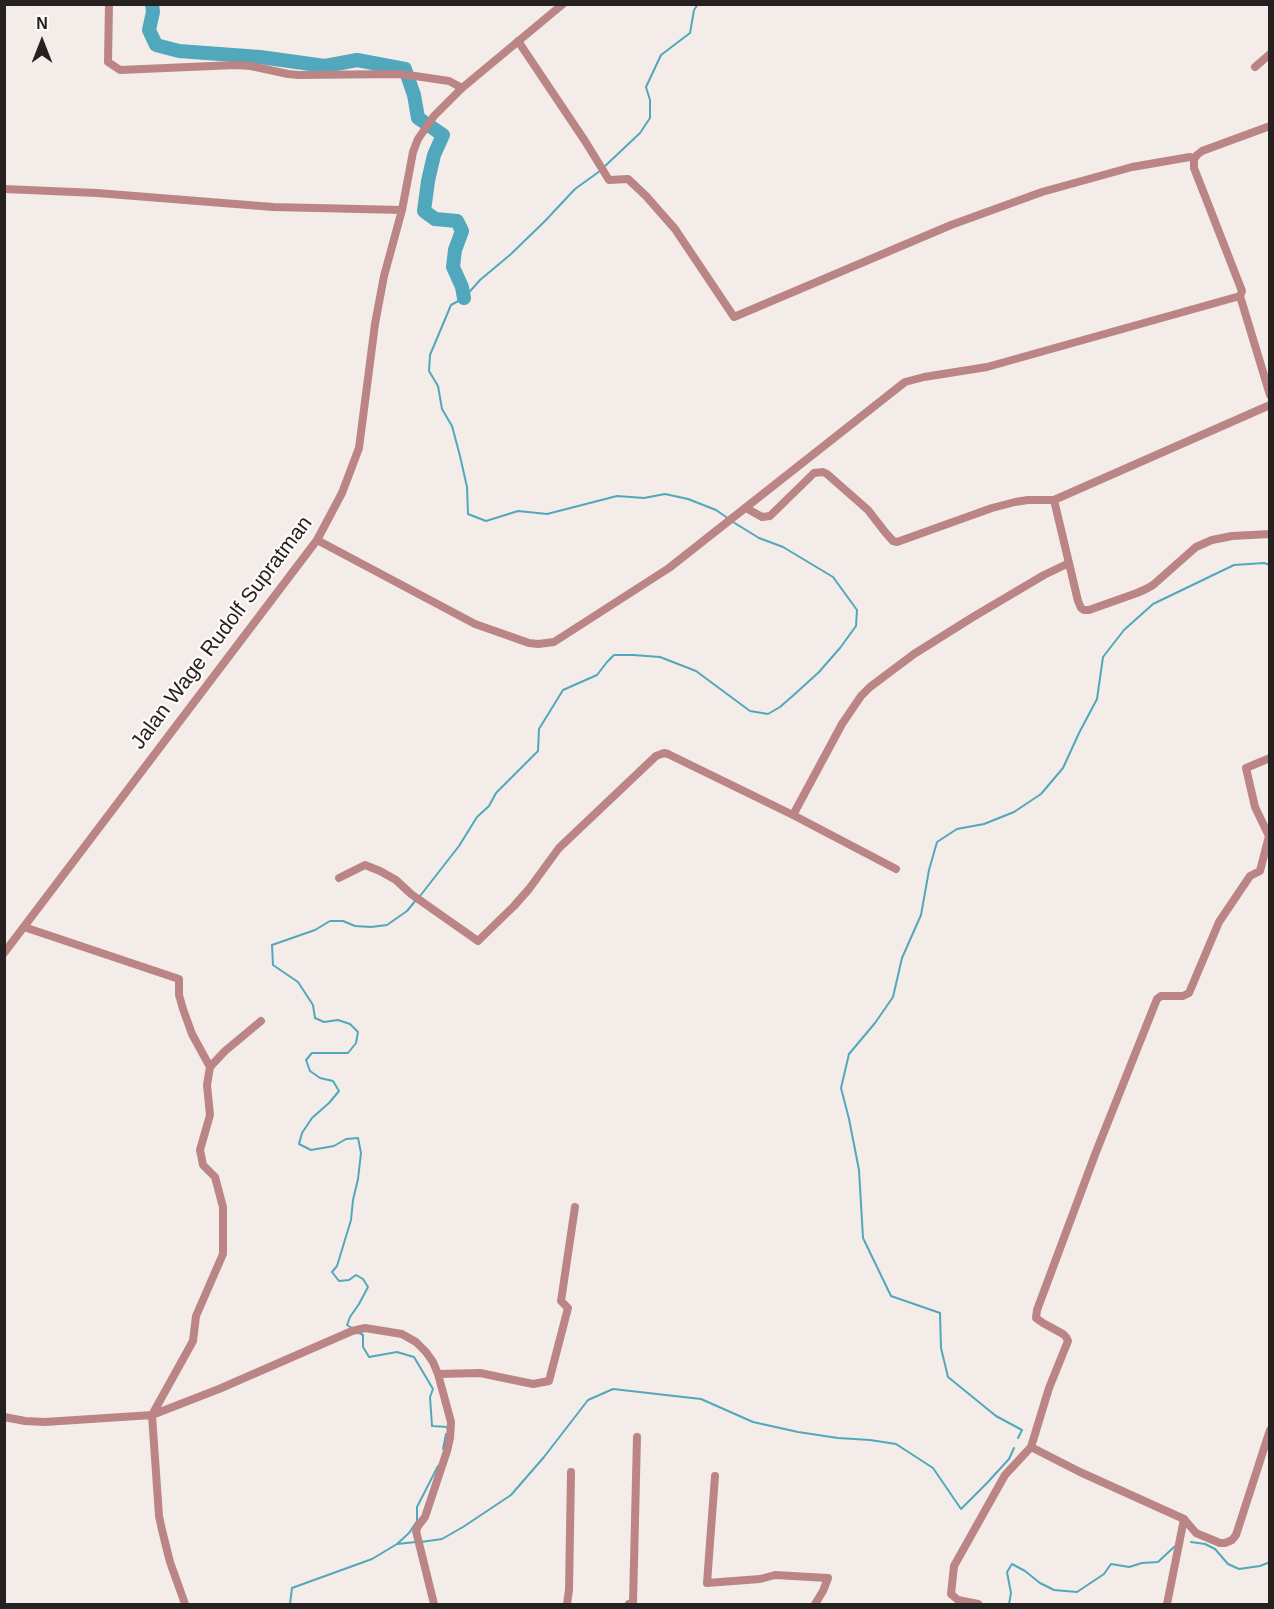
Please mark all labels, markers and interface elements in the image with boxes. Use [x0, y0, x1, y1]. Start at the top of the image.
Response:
north arrow [12, 12, 72, 72]
text: N [36, 15, 48, 32]
street label: Jalan Wage Rudolf Supratman [126, 512, 318, 754]

